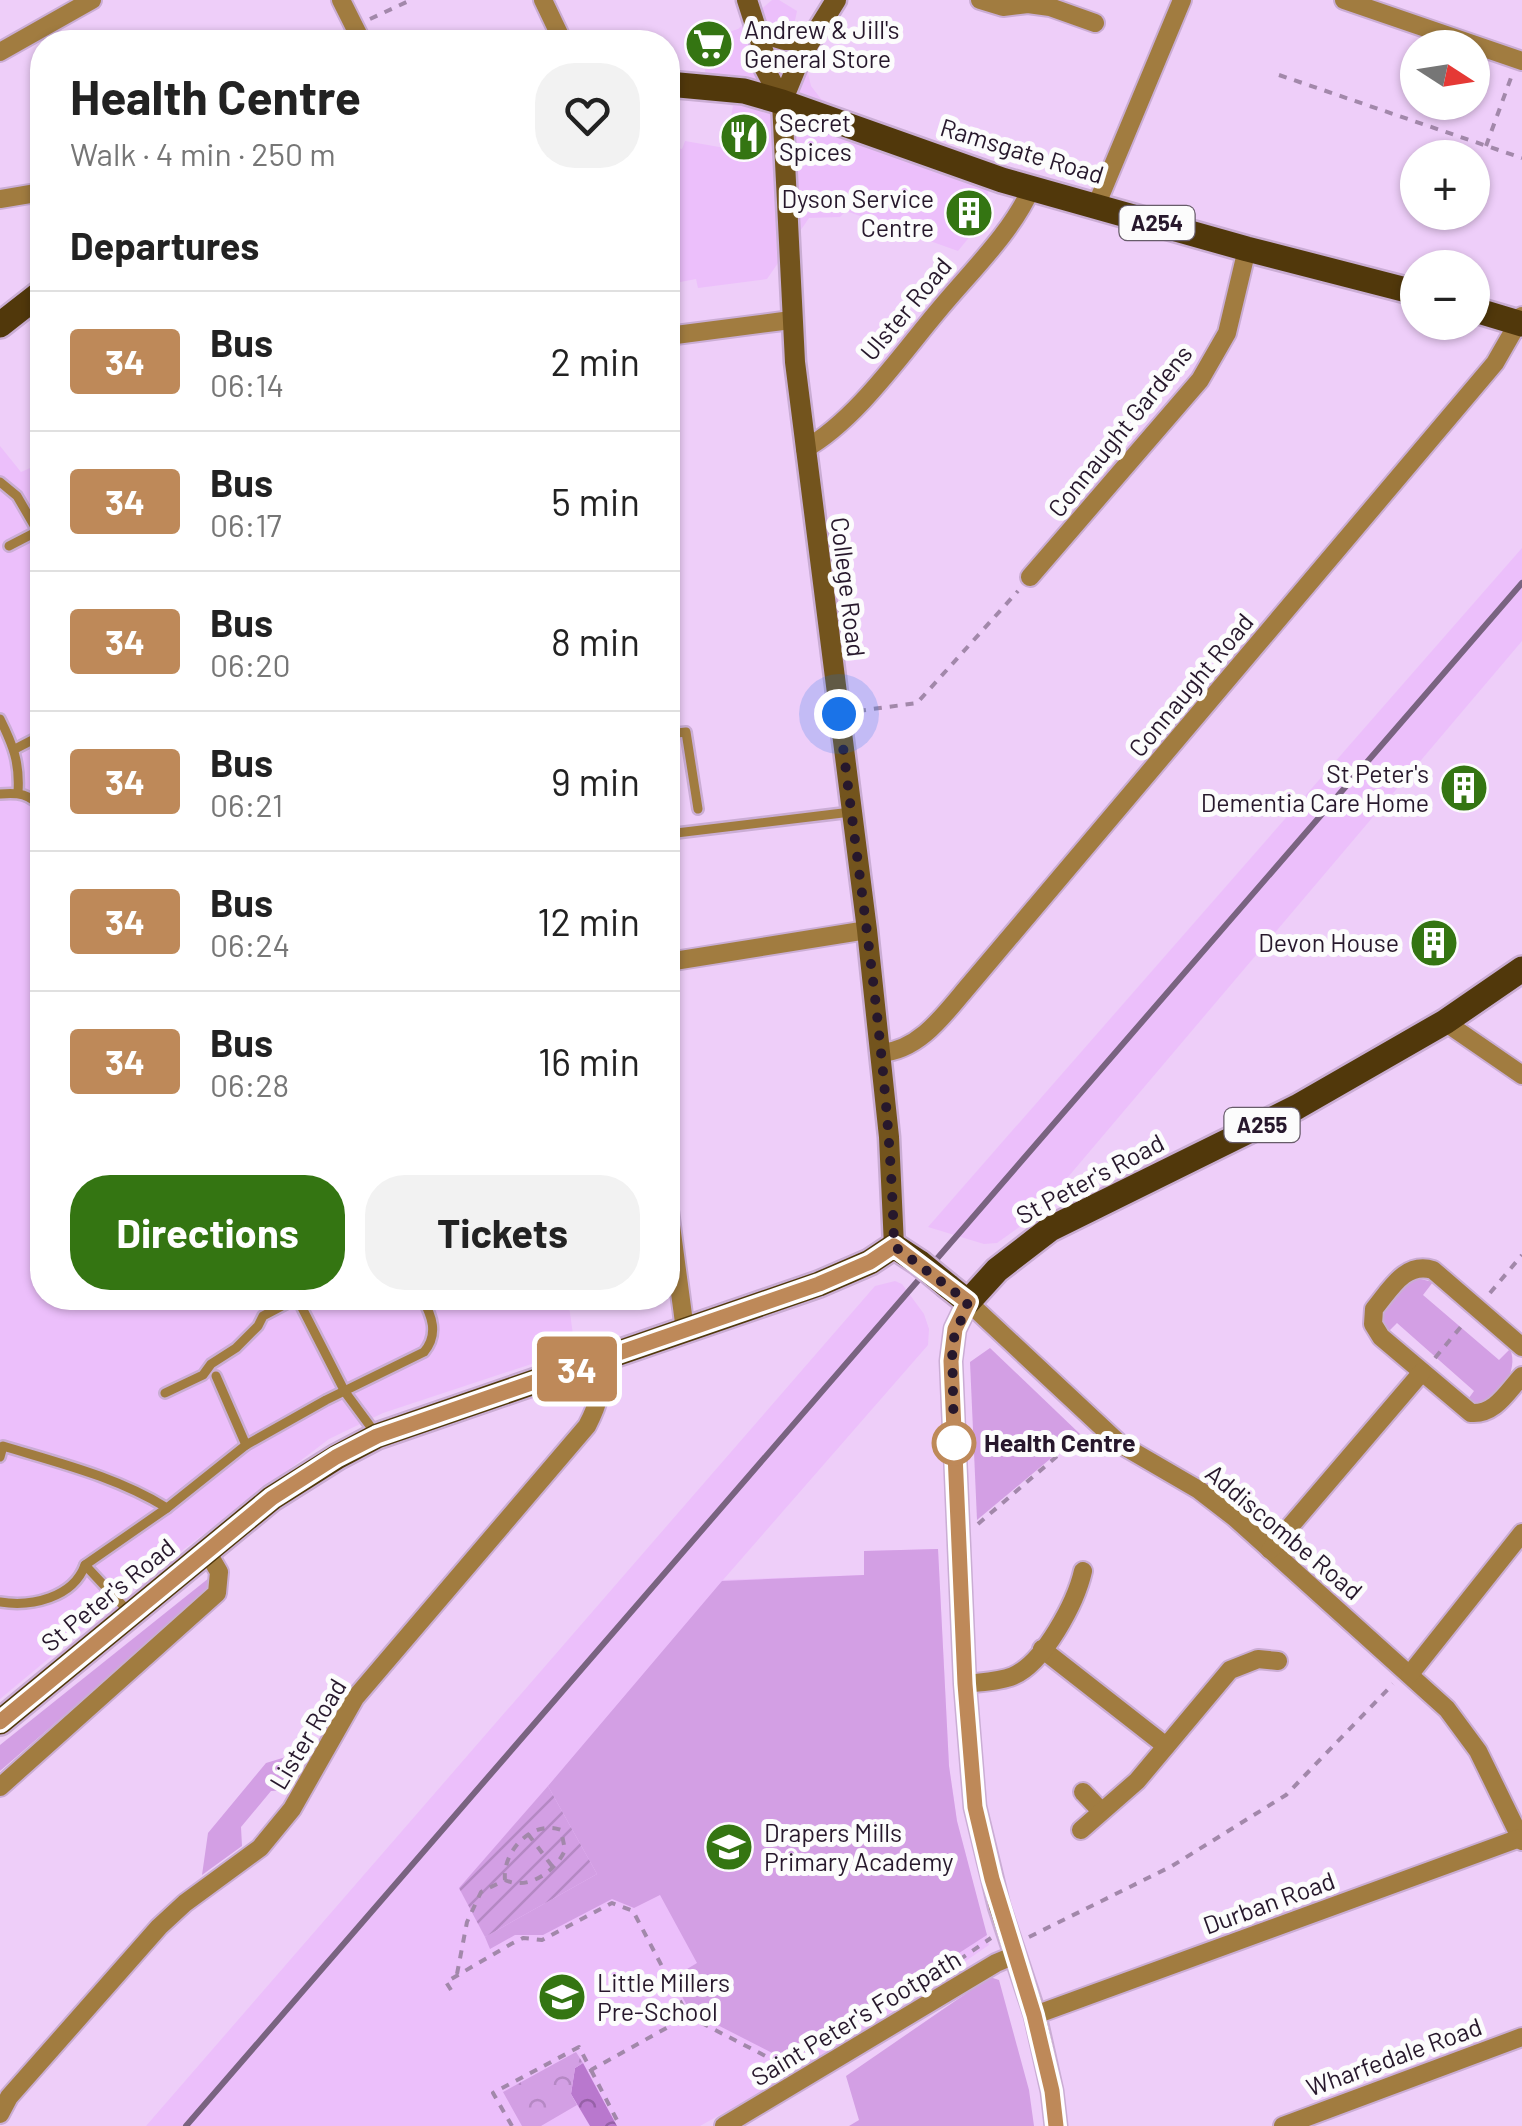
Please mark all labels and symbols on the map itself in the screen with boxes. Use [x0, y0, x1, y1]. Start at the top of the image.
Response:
place label: Andrew & Jill's General Store [744, 14, 900, 73]
supermarket icon: Andrew & Jill's General Store [683, 18, 735, 70]
north arrow [1400, 30, 1490, 120]
place label: Secret Spices [779, 107, 852, 166]
restaurant icon: Secret Spices [718, 111, 770, 163]
street label: Ramsgate Road [937, 111, 1108, 189]
place label: Dyson Service Centre [782, 183, 934, 242]
building icon: Dyson Service Centre [943, 187, 995, 239]
road number: A254 [1120, 206, 1194, 240]
street label: Ulster Road [853, 251, 957, 366]
street label: Connaught Gardens [1041, 338, 1198, 522]
street label: College Road [826, 515, 872, 658]
street label: Connaught Road [1121, 606, 1259, 762]
your location [814, 689, 864, 739]
place label: St Peter's Dementia Care Home [1201, 758, 1429, 817]
building icon: St Peter's Dementia Care Home [1438, 762, 1490, 814]
building icon: Devon House [1408, 917, 1460, 969]
place label: Devon House [1258, 927, 1399, 957]
road number: A255 [1224, 1108, 1300, 1142]
street label: St Peter's Road [1011, 1127, 1169, 1230]
line badge: 34 [532, 1336, 622, 1402]
marker: Health Centre [933, 1422, 975, 1464]
place label: Health Centre [984, 1427, 1136, 1457]
street label: Addiscombe Road [1200, 1457, 1369, 1605]
street label: St Peter's Road [35, 1531, 180, 1657]
street label: Lister Road [262, 1673, 352, 1794]
place label: Drapers Mills Primary Academy [764, 1817, 954, 1876]
school or university icon: Drapers Mills Primary Academy [703, 1821, 755, 1873]
street label: Durban Road [1199, 1864, 1339, 1940]
street label: Saint Peter's Footpath [745, 1943, 966, 2091]
place label: Little Millers Pre-School [597, 1967, 730, 2026]
school or university icon: Little Millers Pre-School [536, 1971, 588, 2023]
street label: Wharfedale Road [1302, 2010, 1485, 2102]

